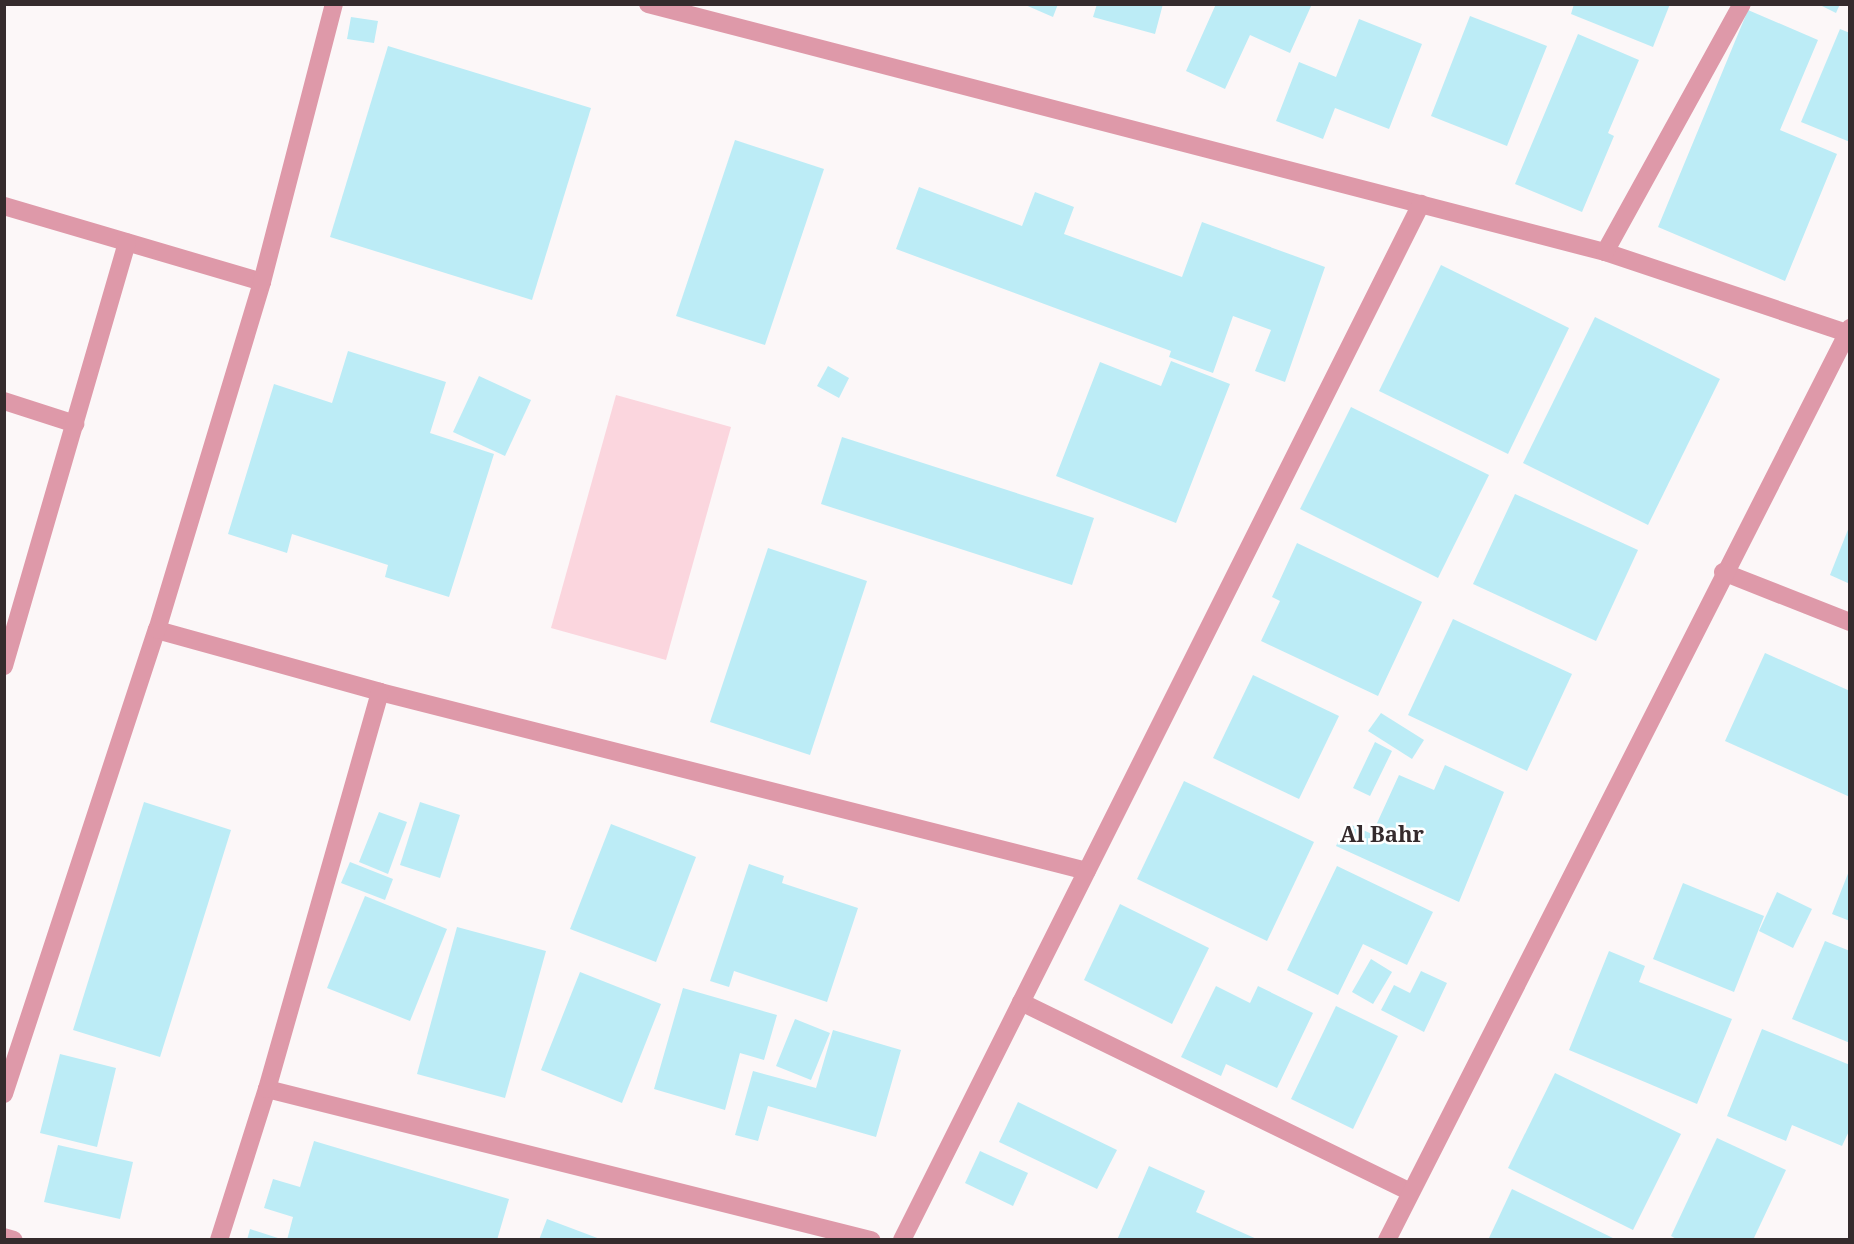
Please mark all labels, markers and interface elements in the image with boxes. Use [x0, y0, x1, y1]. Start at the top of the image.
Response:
district label: Al Bahr [1340, 821, 1424, 847]

